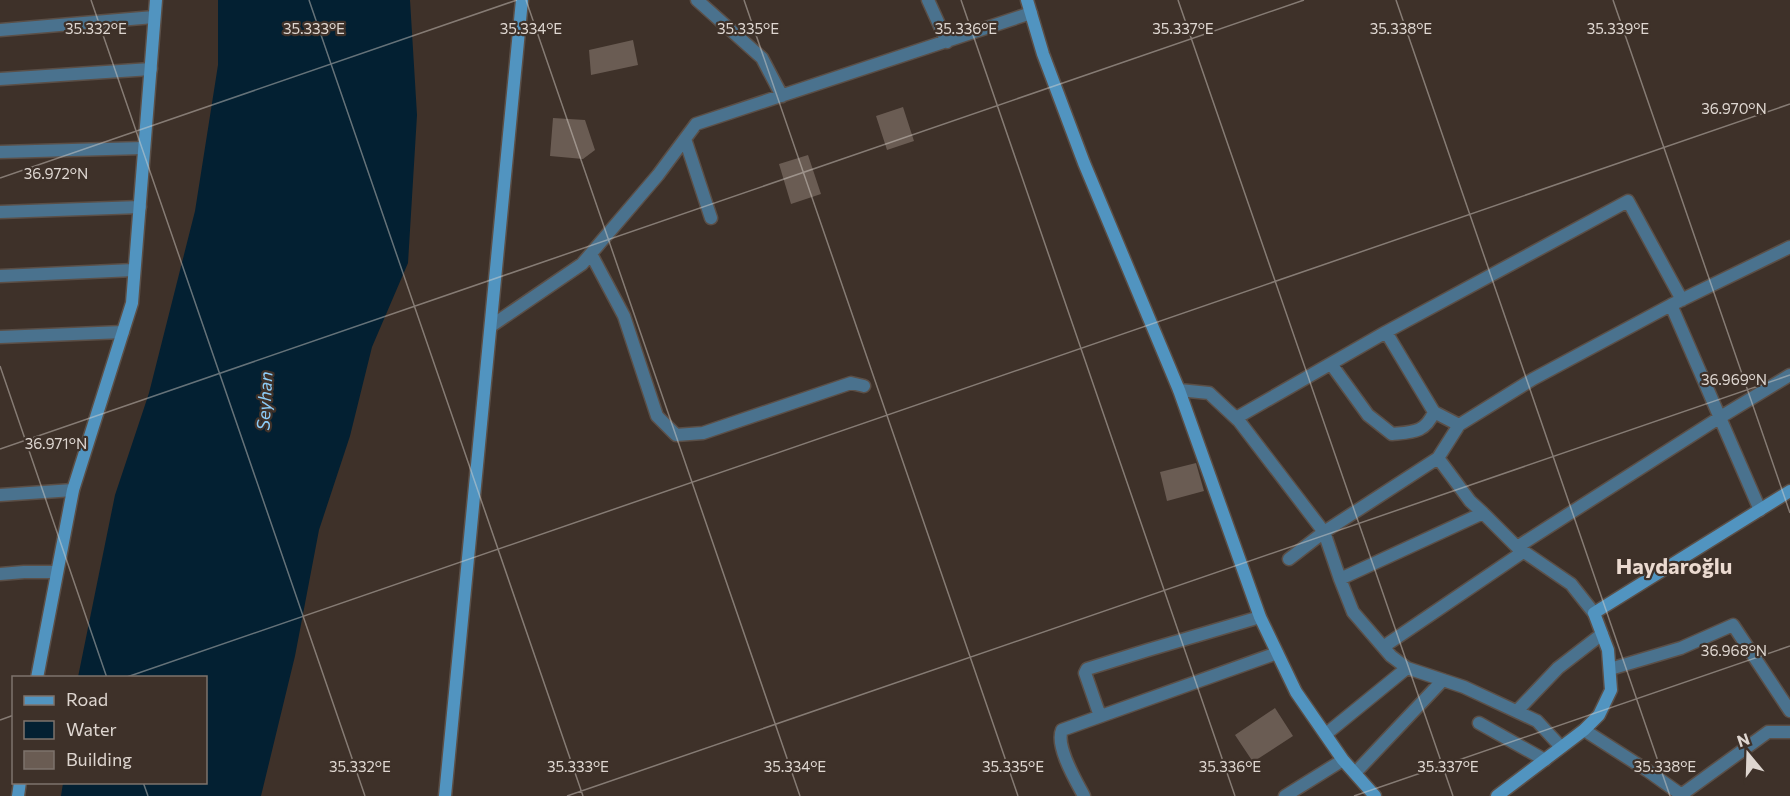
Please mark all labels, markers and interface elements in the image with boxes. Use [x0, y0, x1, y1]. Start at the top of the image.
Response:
text: 35.332°E [65, 19, 127, 37]
text: 35.333°E [283, 19, 345, 37]
text: 35.334°E [500, 19, 562, 37]
text: 35.335°E [717, 19, 779, 37]
text: 35.336°E [935, 19, 997, 37]
text: 35.337°E [1152, 19, 1214, 37]
text: 35.338°E [1370, 19, 1432, 37]
text: 35.339°E [1587, 19, 1649, 37]
text: 36.970°N [1701, 99, 1767, 117]
text: 36.972°N [24, 164, 88, 182]
text: 36.969°N [1701, 370, 1767, 388]
water label: Seyhan [251, 371, 277, 431]
text: 36.971°N [25, 434, 87, 452]
district label: Haydaroğlu [1616, 552, 1732, 579]
text: 36.968°N [1701, 641, 1767, 659]
legend [12, 676, 207, 784]
text: Road [66, 688, 108, 710]
text: Water [66, 718, 117, 740]
north arrow [1718, 724, 1778, 784]
text: N [1734, 728, 1752, 750]
text: Building [66, 748, 132, 770]
text: 35.332°E [329, 757, 391, 775]
text: 35.333°E [547, 757, 609, 775]
text: 35.334°E [764, 757, 826, 775]
text: 35.335°E [982, 757, 1044, 775]
text: 35.336°E [1199, 757, 1261, 775]
text: 35.337°E [1417, 757, 1479, 775]
text: 35.338°E [1634, 757, 1696, 775]

